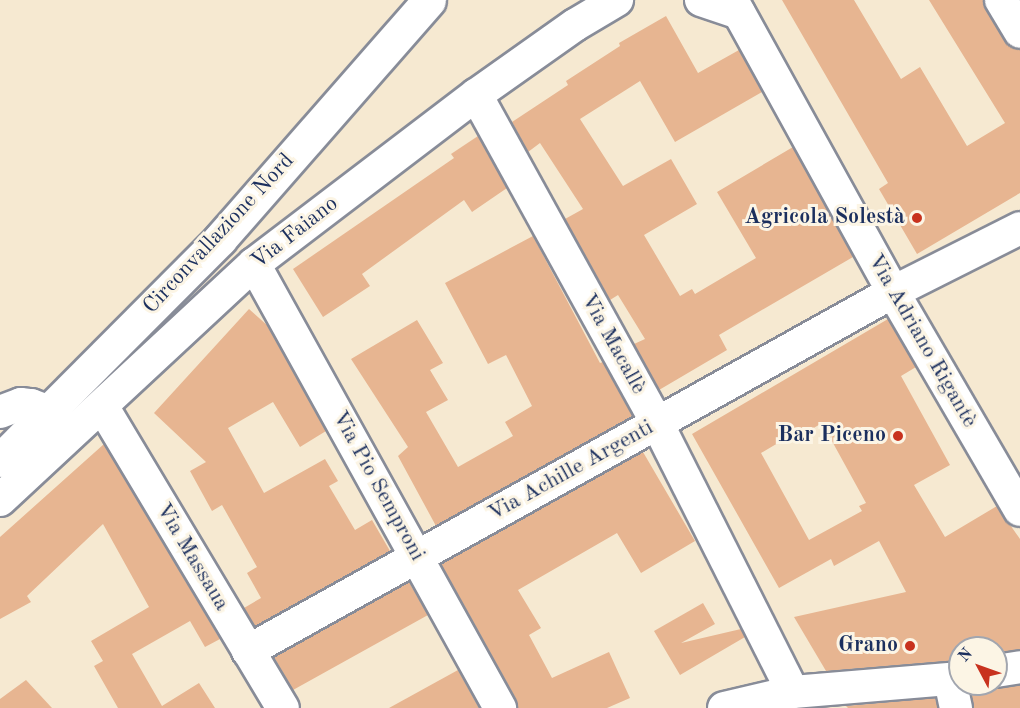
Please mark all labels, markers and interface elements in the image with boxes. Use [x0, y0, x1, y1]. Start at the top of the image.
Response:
street label: Circonvallazione Nord [138, 148, 300, 320]
street label: Via Faiano [246, 191, 344, 275]
place label: Agricola Solestà [744, 205, 905, 231]
marker: Agricola Solestà [910, 211, 924, 225]
street label: Via Adriano Rigantè [862, 249, 982, 433]
street label: Via Macallè [575, 289, 651, 399]
street label: Via Pio Semproni [326, 406, 430, 566]
street label: Via Achille Argenti [484, 415, 658, 527]
place label: Bar Piceno [778, 423, 886, 449]
marker: Bar Piceno [891, 429, 905, 443]
street label: Via Massaua [150, 498, 234, 616]
place label: Grano [838, 633, 898, 659]
north arrow [948, 636, 1008, 696]
marker: Grano [903, 639, 917, 653]
text: N [956, 646, 976, 665]

